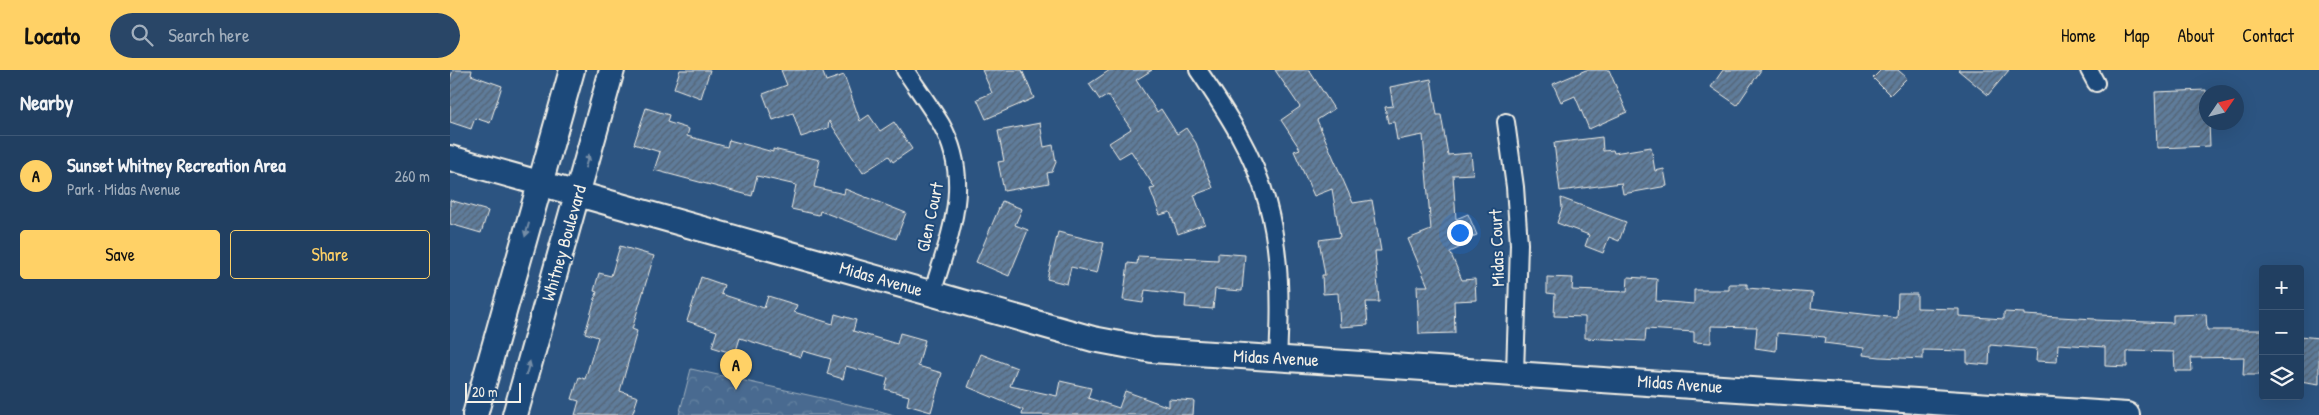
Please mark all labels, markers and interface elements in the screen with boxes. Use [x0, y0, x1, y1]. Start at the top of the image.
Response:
search box [110, 13, 460, 58]
text: Locato [25, 19, 80, 51]
icon: search [128, 21, 156, 49]
text: Search here [168, 22, 249, 48]
text: Home [2061, 23, 2096, 48]
text: Map [2124, 23, 2149, 48]
text: About [2177, 23, 2214, 48]
text: Contact [2242, 23, 2294, 48]
north arrow [2199, 85, 2244, 130]
text: Nearby [20, 88, 73, 117]
text: Sunset Whitney Recreation Area [67, 152, 286, 178]
one-way arrow [583, 154, 591, 169]
text: A [32, 165, 40, 187]
text: 260 m [394, 165, 430, 187]
text: Park · Midas Avenue [67, 178, 180, 200]
street label: Glen Court [910, 179, 949, 254]
street label: Whitney Boulevard [535, 182, 592, 304]
street label: Midas Court [1483, 208, 1510, 287]
your location [1447, 220, 1473, 246]
one-way arrow [523, 222, 531, 238]
button: Save [20, 230, 220, 279]
button: Share [230, 230, 430, 279]
street label: Midas Avenue [837, 255, 926, 302]
map controls [2259, 265, 2304, 400]
button: + [2259, 265, 2304, 310]
button: − [2259, 310, 2304, 355]
street label: Midas Avenue [1233, 343, 1319, 372]
pin: A [720, 349, 752, 390]
button: layers [2259, 355, 2304, 400]
one-way arrow [525, 360, 533, 375]
street label: Midas Avenue [1636, 368, 1724, 399]
scale bar [465, 380, 521, 403]
text: 20 m [472, 382, 498, 401]

